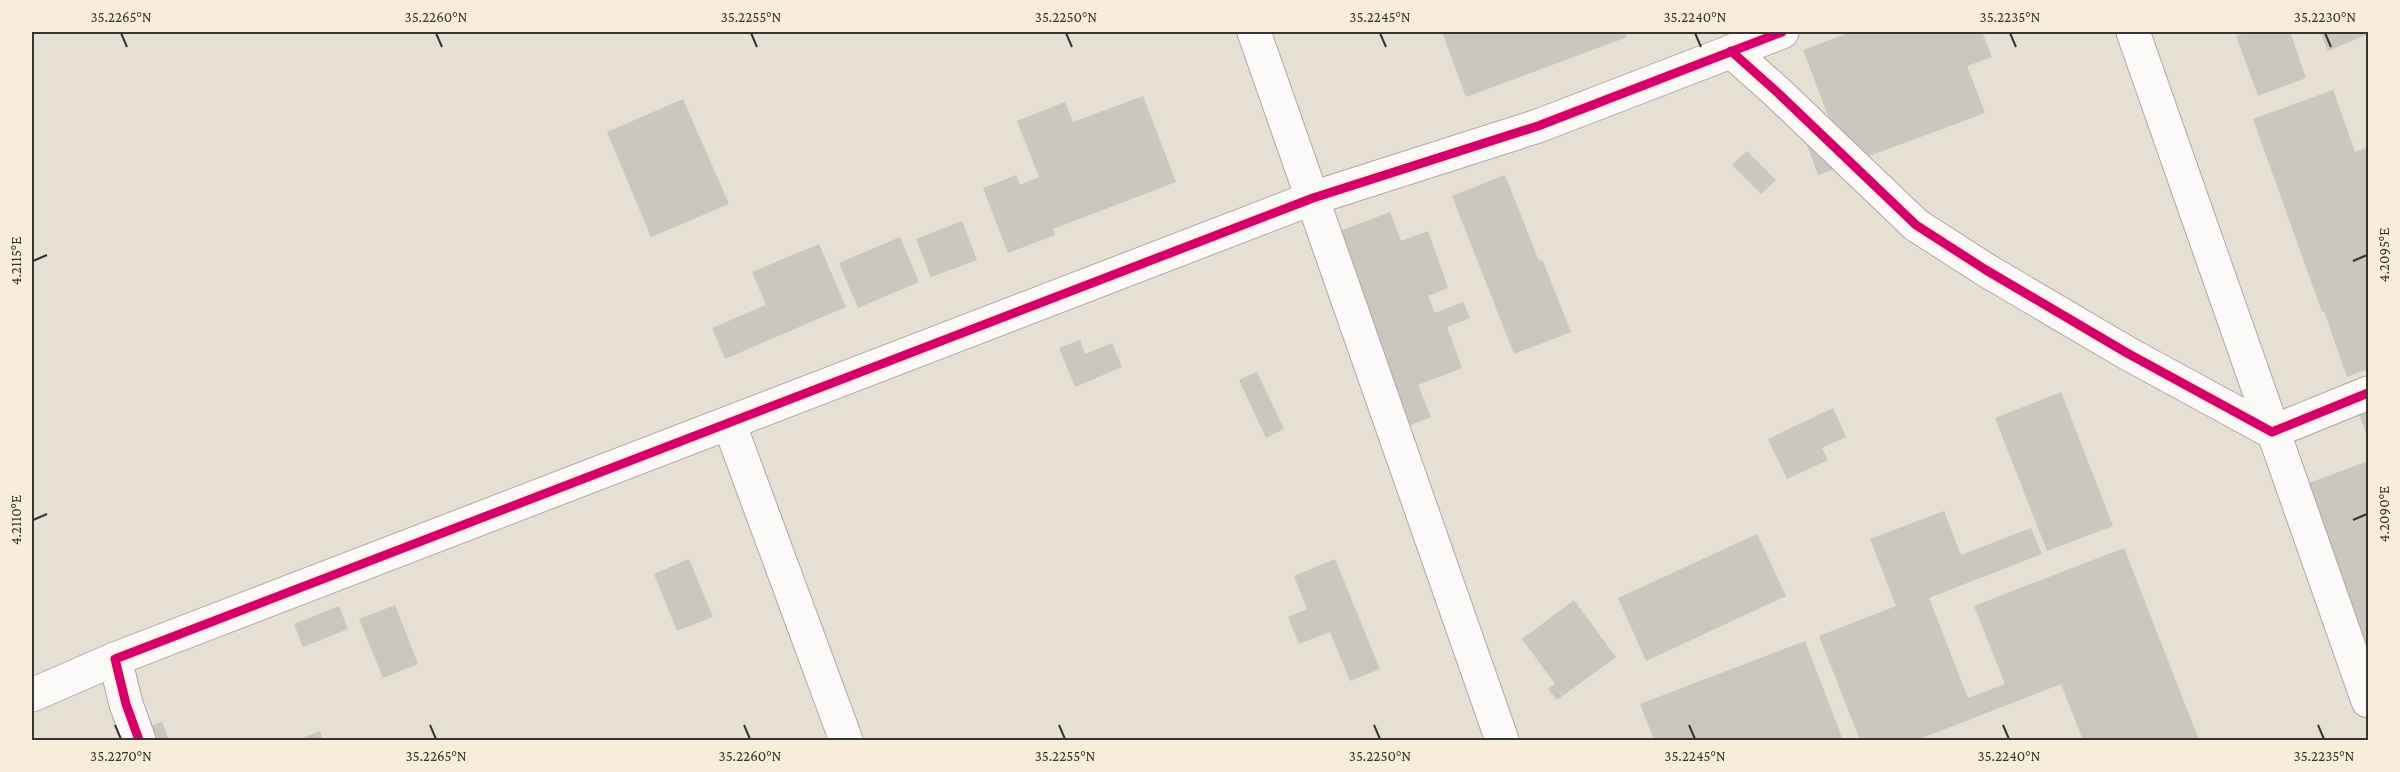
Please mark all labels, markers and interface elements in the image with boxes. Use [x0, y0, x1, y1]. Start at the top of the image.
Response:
text: 35.2265°N [90, 9, 152, 25]
text: 35.2260°N [405, 9, 468, 25]
text: 35.2255°N [721, 9, 781, 25]
text: 35.2250°N [1035, 9, 1097, 25]
text: 35.2245°N [1349, 9, 1411, 25]
text: 35.2240°N [1663, 9, 1727, 25]
text: 35.2235°N [1980, 9, 2041, 25]
text: 35.2230°N [2294, 9, 2356, 25]
text: 4.2095°E [2376, 228, 2392, 282]
text: 4.2115°E [8, 237, 24, 285]
text: 4.2090°E [2376, 486, 2392, 542]
text: 4.2110°E [8, 495, 24, 545]
text: 35.2270°N [90, 748, 152, 764]
text: 35.2265°N [405, 748, 467, 764]
text: 35.2260°N [719, 748, 782, 764]
text: 35.2255°N [1035, 748, 1095, 764]
text: 35.2250°N [1349, 748, 1411, 764]
text: 35.2245°N [1664, 748, 1726, 764]
text: 35.2240°N [1977, 748, 2041, 764]
text: 35.2235°N [2294, 748, 2355, 764]

